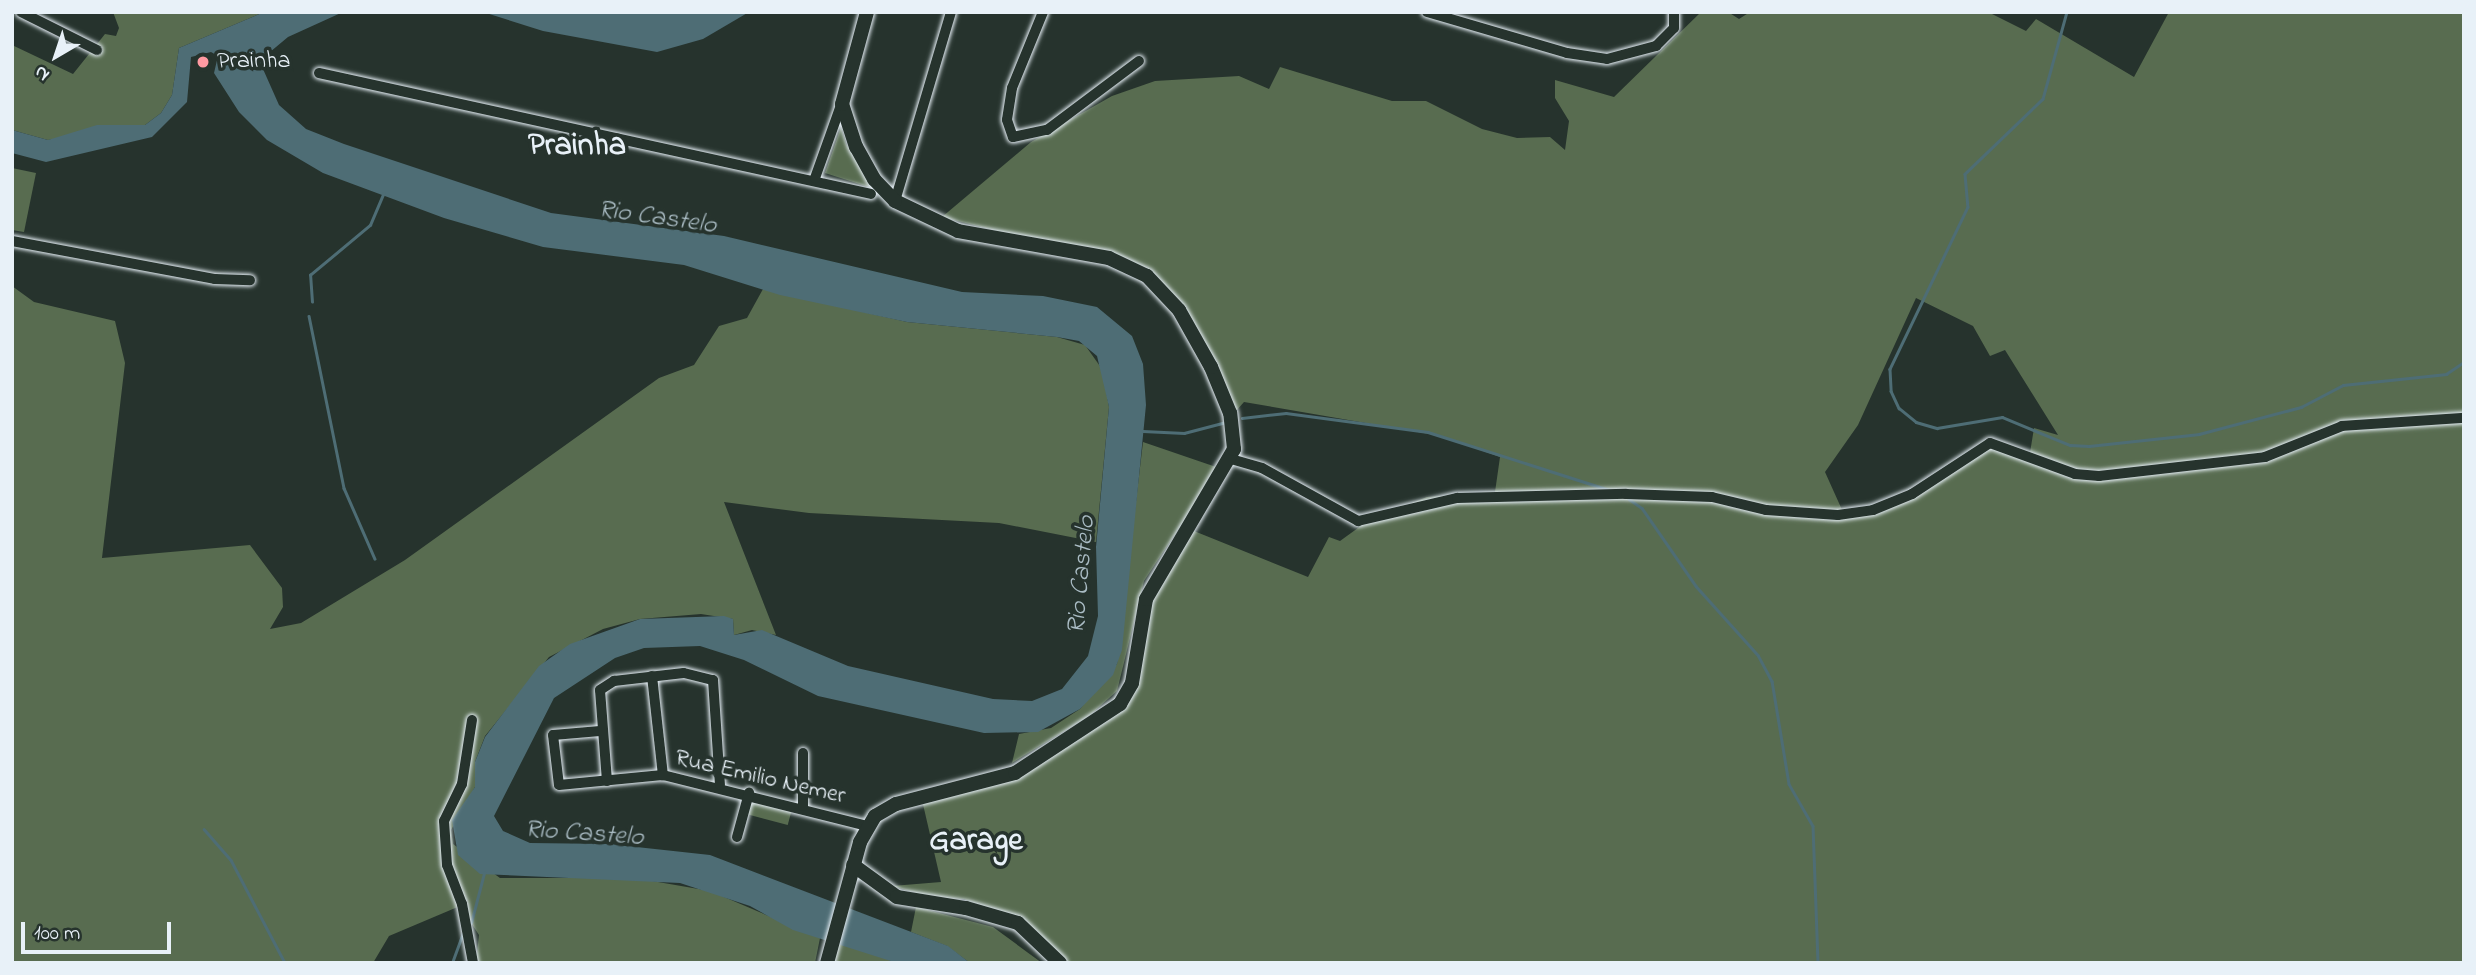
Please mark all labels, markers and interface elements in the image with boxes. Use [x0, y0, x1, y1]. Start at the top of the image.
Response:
north arrow [21, 21, 91, 91]
place label: Prainha [217, 48, 290, 76]
marker: Prainha [195, 54, 211, 70]
text: N [29, 58, 56, 87]
district label: Prainha [528, 128, 626, 166]
water label: Rio Castelo [596, 195, 718, 243]
water label: Rio Castelo [1062, 514, 1104, 636]
street label: Rua Emilio Nemer [672, 744, 848, 812]
water label: Rio Castelo [524, 815, 644, 855]
district label: Garage [929, 823, 1023, 861]
scale bar [24, 908, 175, 952]
text: 100 m [34, 919, 80, 949]

